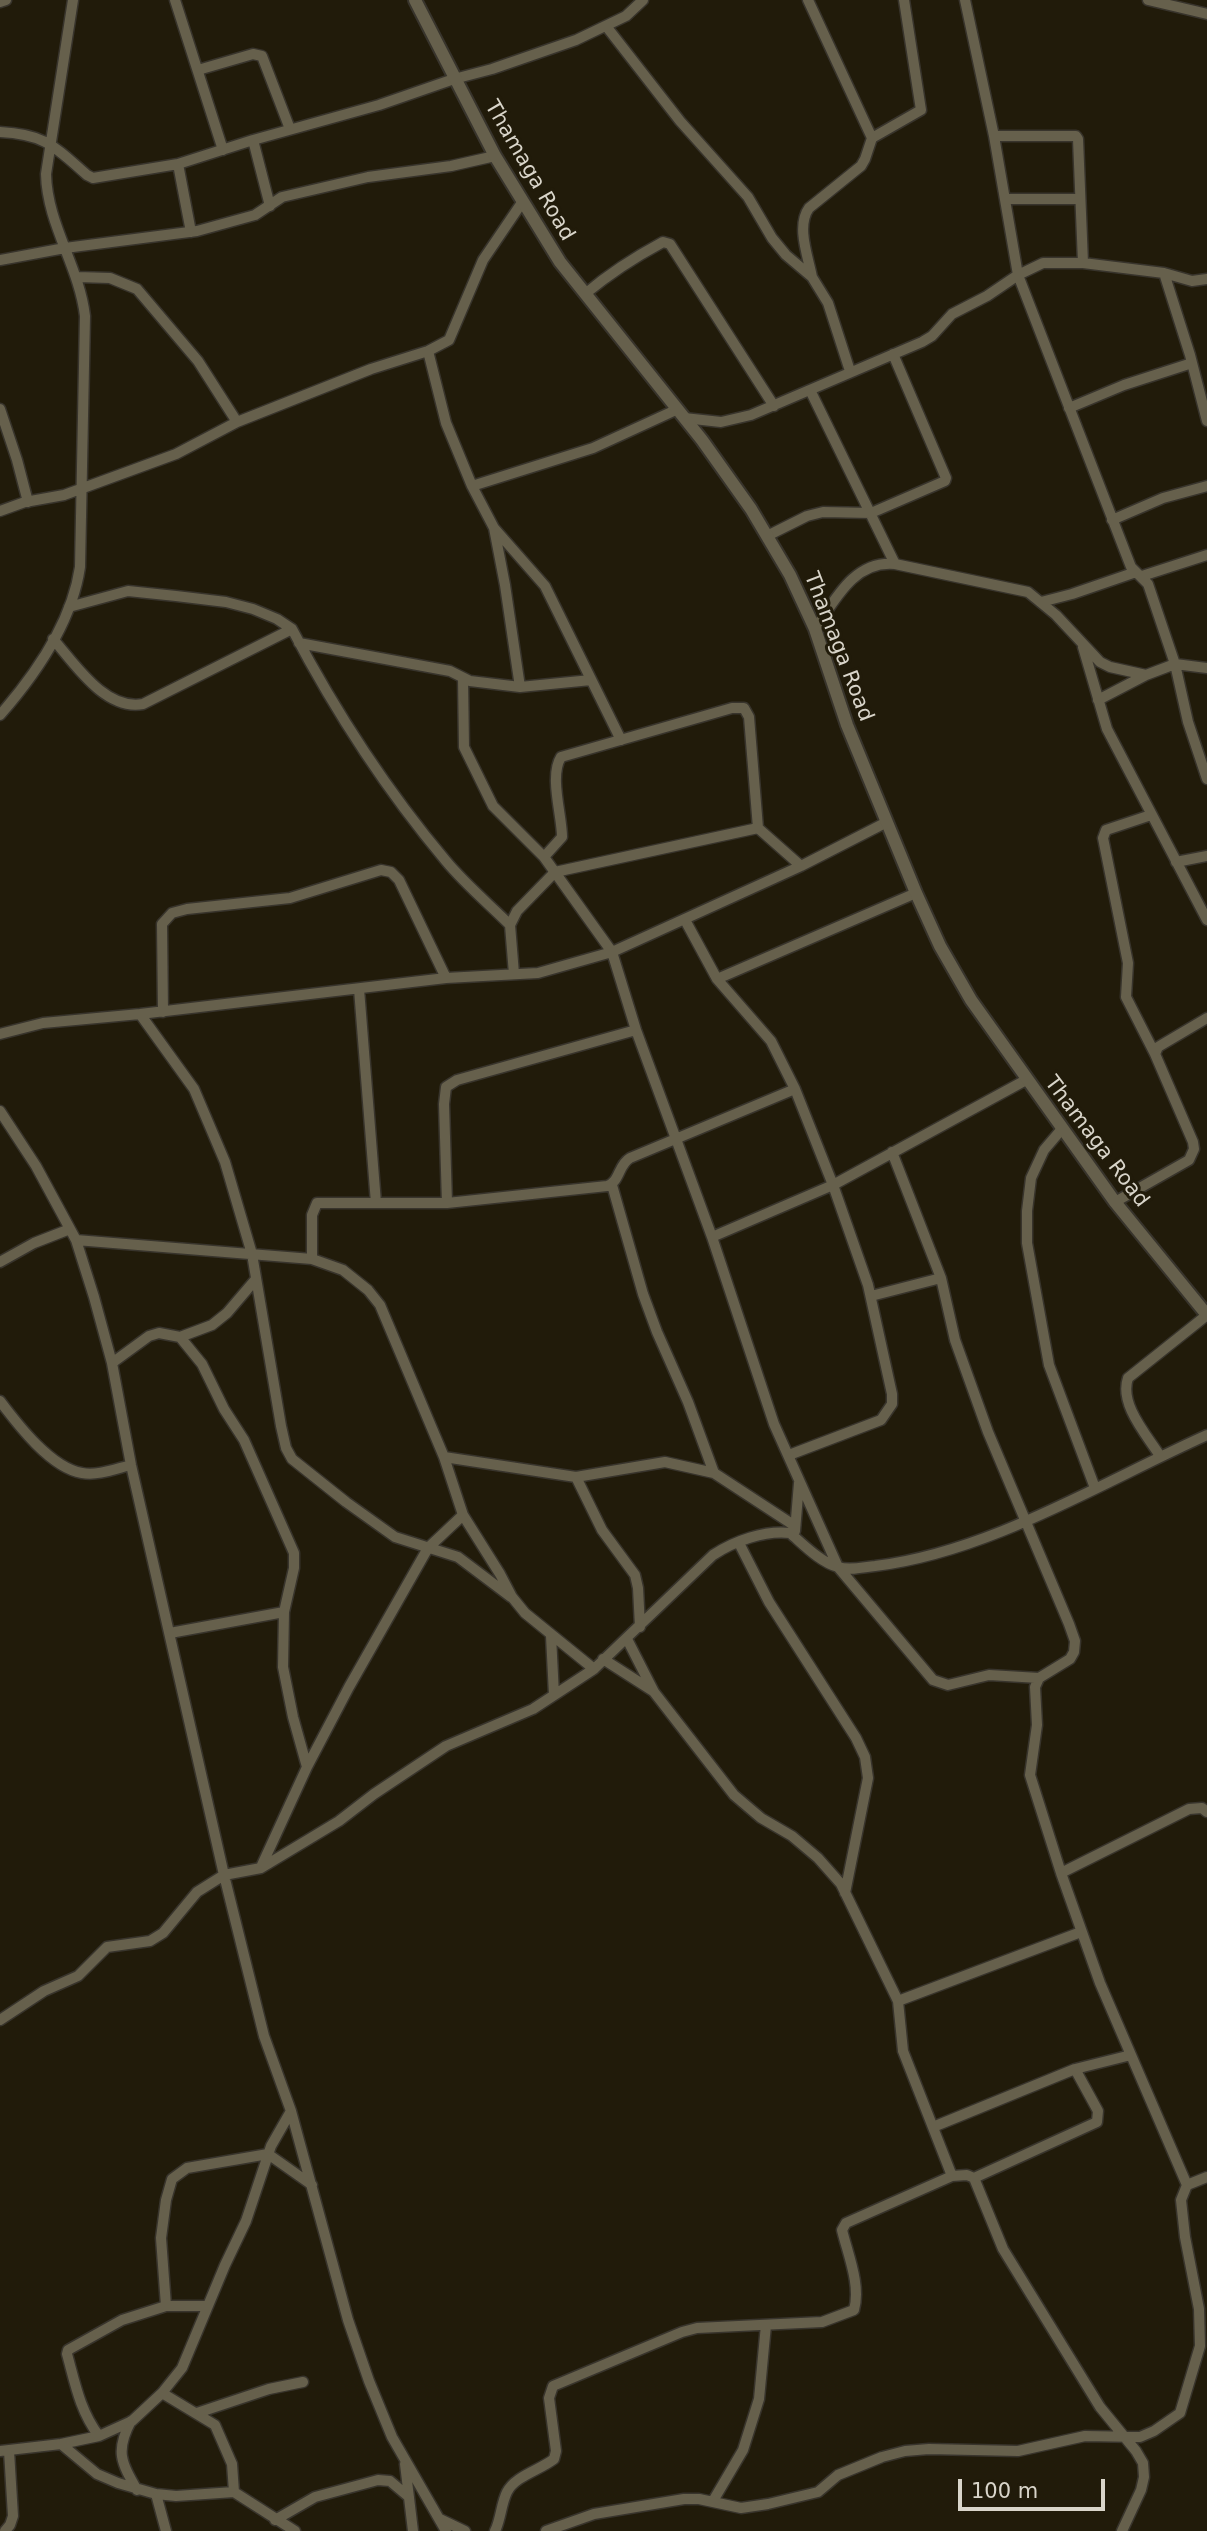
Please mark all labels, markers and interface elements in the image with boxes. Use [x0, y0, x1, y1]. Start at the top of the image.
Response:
street label: Thamaga Road [479, 96, 579, 246]
street label: Thamaga Road [798, 569, 878, 725]
street label: Thamaga Road [1038, 1071, 1154, 1213]
scale bar [962, 2464, 1109, 2508]
text: 100 m [971, 2479, 1038, 2503]

